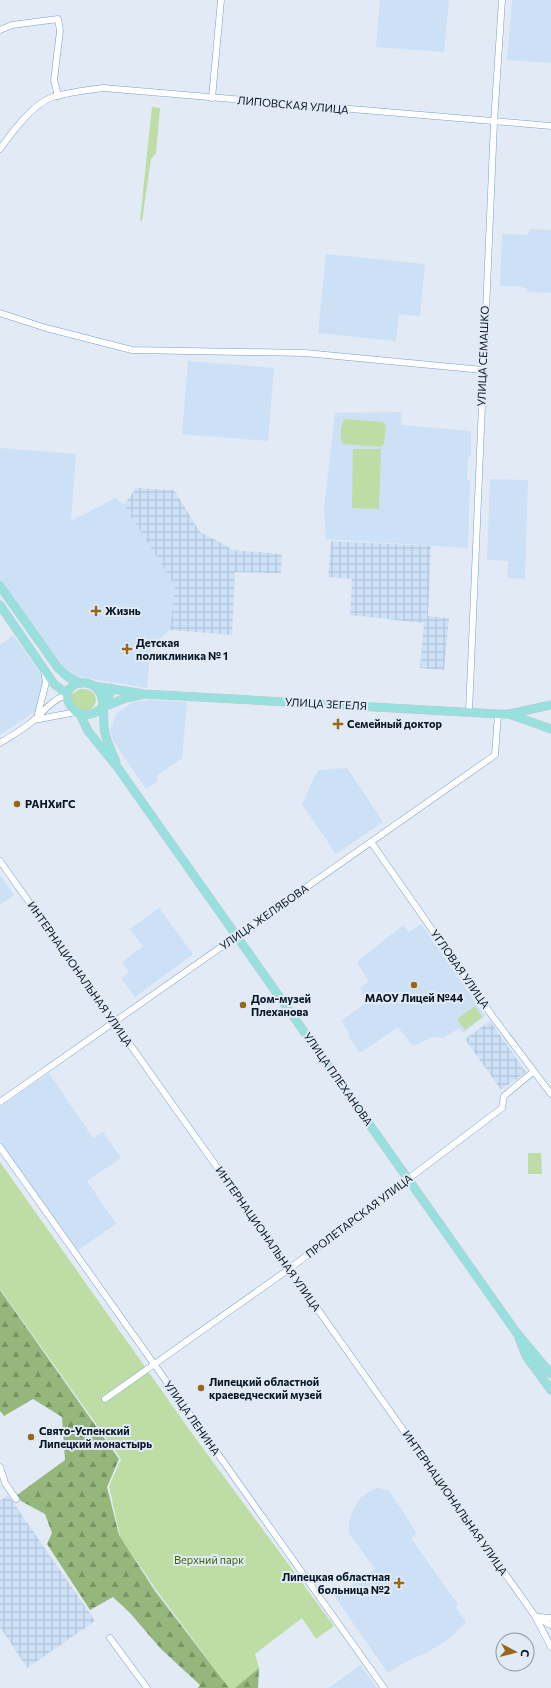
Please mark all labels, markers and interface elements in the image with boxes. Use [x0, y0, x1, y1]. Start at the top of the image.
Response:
street label: ЛИПОВСКАЯ УЛИЦА [237, 93, 350, 116]
street label: УЛИЦА СЕМАШКО [474, 305, 491, 407]
place label: Жизнь [105, 604, 141, 617]
marker: Жизнь [90, 605, 102, 617]
place label: Детская поликлиника № 1 [136, 636, 228, 662]
marker: Детская поликлиника № 1 [121, 643, 133, 655]
street label: УЛИЦА ЗЕГЕЛЯ [285, 695, 367, 712]
place label: Семейный доктор [347, 717, 443, 730]
marker: Семейный доктор [332, 718, 344, 730]
place label: РАНХиГС [25, 797, 76, 810]
marker: РАНХиГС [12, 799, 22, 809]
street label: УЛИЦА ЖЕЛЯБОВА [217, 881, 311, 952]
street label: ИНТЕРНАЦИОНАЛЬНАЯ УЛИЦА [25, 899, 136, 1049]
street label: УГЛОВАЯ УЛИЦА [428, 927, 493, 1011]
marker: МАОУ Лицей №44 [409, 980, 419, 990]
place label: МАОУ Лицей №44 [365, 991, 464, 1004]
place label: Дом-музей Плеханова [251, 992, 311, 1018]
marker: Дом-музей Плеханова [238, 1000, 248, 1010]
street label: УЛИЦА ПЛЕХАНОВА [301, 1030, 376, 1128]
street label: ИНТЕРНАЦИОНАЛЬНАЯ УЛИЦА [213, 1164, 324, 1314]
street label: ПРОЛЕТАРСКАЯ УЛИЦА [303, 1171, 415, 1260]
place label: Липецкий областной краеведческий музей [209, 1375, 322, 1401]
street label: УЛИЦА ЛЕНИНА [162, 1378, 223, 1458]
marker: Липецкий областной краеведческий музей [196, 1383, 206, 1393]
place label: Свято-Успенский Липецкий монастырь [39, 1424, 152, 1450]
street label: ИНТЕРНАЦИОНАЛЬНАЯ УЛИЦА [400, 1428, 511, 1578]
marker: Свято-Успенский Липецкий монастырь [26, 1432, 36, 1442]
park label: Верхний парк [174, 1553, 244, 1566]
place label: Липецкая областная больница №2 [282, 1570, 390, 1596]
marker: Липецкая областная больница №2 [393, 1577, 405, 1589]
north arrow [495, 1632, 535, 1672]
text: С [518, 1649, 532, 1658]

